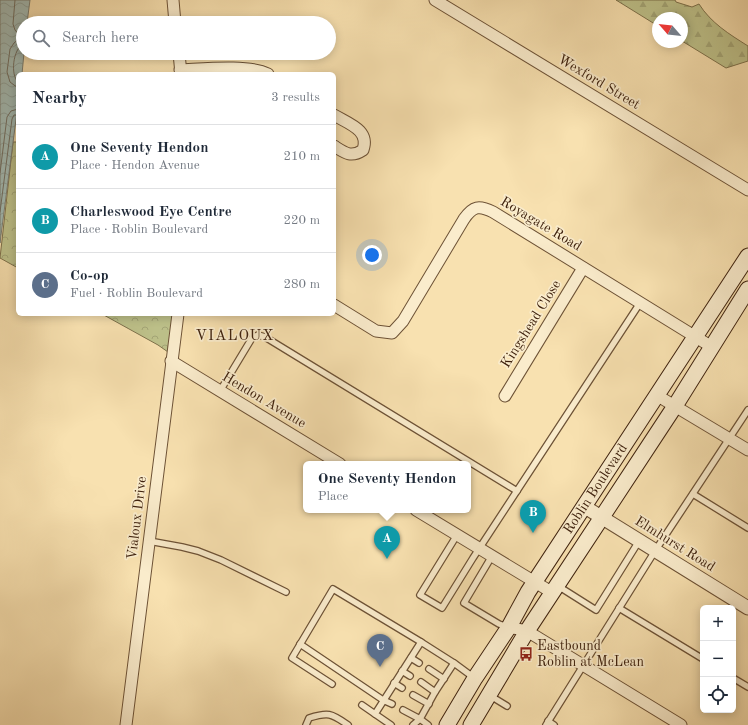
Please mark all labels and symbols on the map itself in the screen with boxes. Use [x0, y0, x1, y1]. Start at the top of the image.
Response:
north arrow [652, 12, 688, 48]
street label: Wexford Street [556, 52, 643, 112]
street label: Royagate Road [498, 194, 584, 254]
your location [362, 245, 382, 265]
street label: Kingshead Close [498, 278, 564, 370]
district label: VIALOUX [195, 329, 275, 344]
street label: Hendon Avenue [220, 369, 308, 431]
street label: Roblin Boulevard [561, 441, 630, 537]
street label: Vialoux Drive [125, 475, 149, 561]
pin: B [520, 500, 546, 533]
street label: Elmhurst Road [632, 514, 718, 574]
pin: A [374, 526, 400, 559]
pin: C [367, 634, 393, 667]
place label: Eastbound Roblin at McLean [537, 639, 644, 669]
bus stop icon: Eastbound Roblin at McLean [518, 646, 534, 662]

